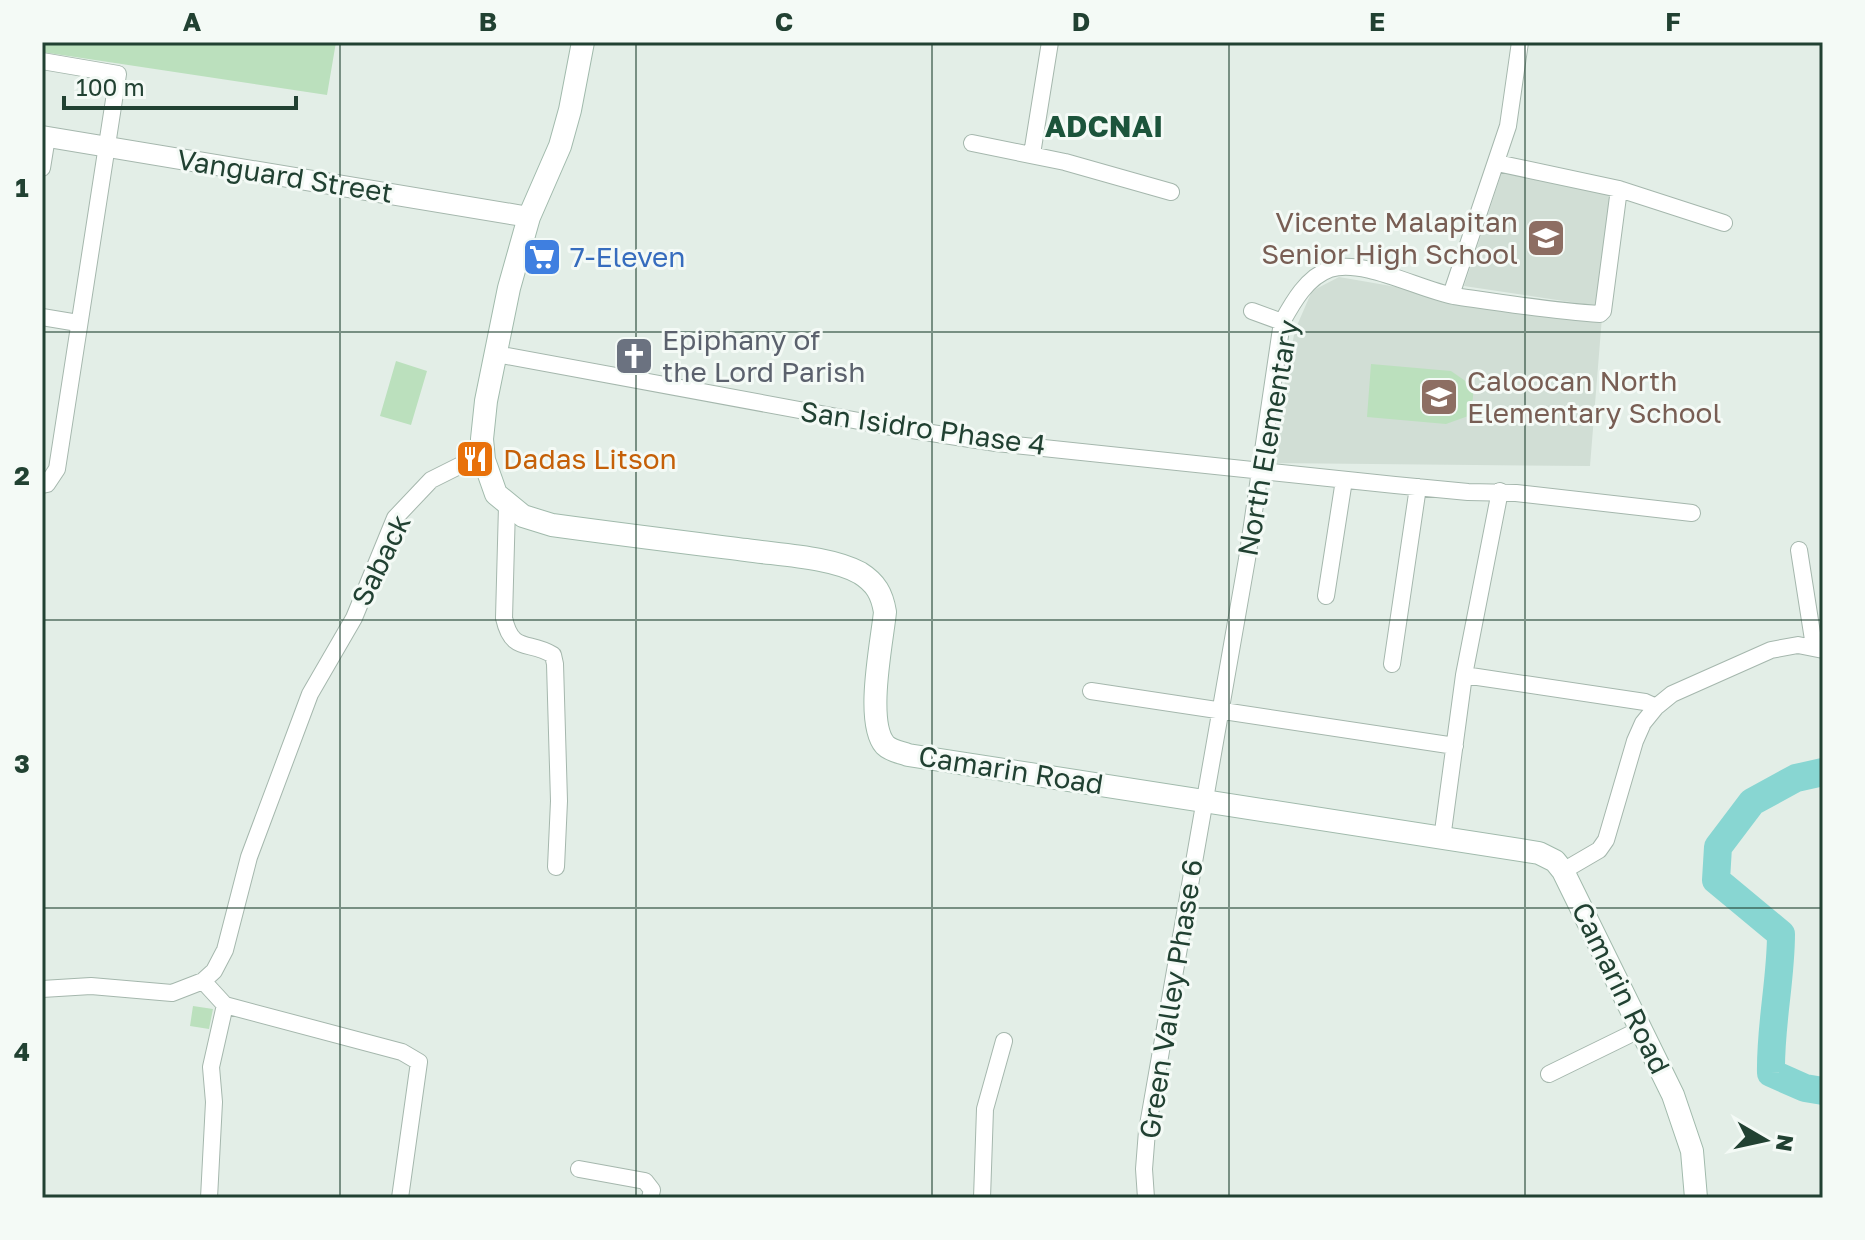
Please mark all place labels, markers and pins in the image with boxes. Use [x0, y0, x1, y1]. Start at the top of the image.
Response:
place label: Vicente Malapitan Senior High School [1261, 205, 1518, 270]
school or university icon: Vicente Malapitan Senior High School [1525, 217, 1567, 259]
supermarket icon: 7-Eleven [521, 236, 563, 278]
place label: 7-Eleven [570, 240, 686, 273]
place label: Epiphany of the Lord Parish [662, 323, 865, 388]
church icon: Epiphany of the Lord Parish [613, 335, 655, 377]
place label: Caloocan North Elementary School [1467, 364, 1721, 429]
school or university icon: Caloocan North Elementary School [1418, 376, 1460, 418]
restaurant icon: Dadas Litson [454, 438, 496, 480]
place label: Dadas Litson [503, 442, 677, 475]

